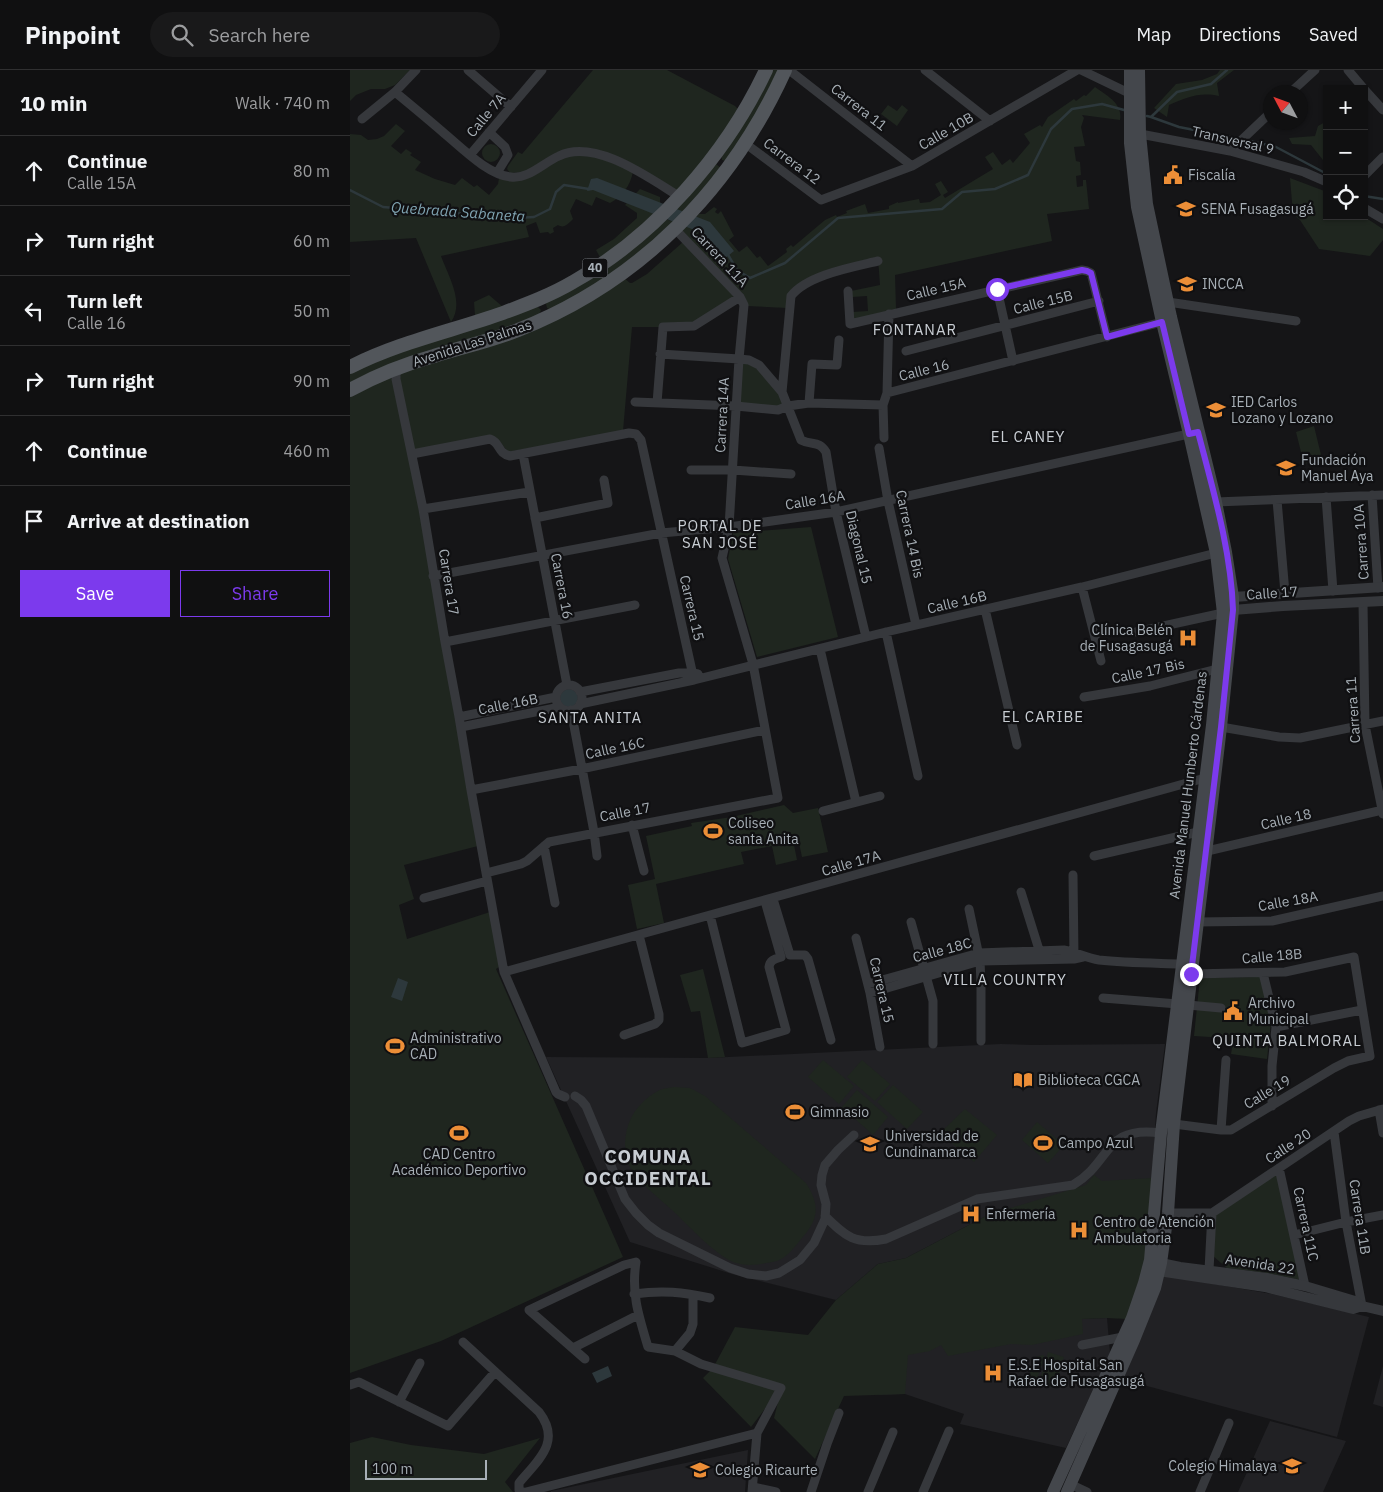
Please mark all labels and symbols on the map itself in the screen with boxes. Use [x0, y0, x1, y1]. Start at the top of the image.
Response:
street label: Carrera 11 [827, 79, 891, 135]
north arrow [1263, 85, 1308, 130]
street label: Calle 7A [462, 89, 510, 141]
street label: Calle 10B [915, 108, 977, 154]
street label: Transversal 9 [1190, 122, 1276, 158]
street label: Carrera 12 [760, 134, 824, 188]
public building icon: Fiscalía [1162, 164, 1184, 186]
place label: Fiscalía [1188, 166, 1236, 184]
water label: Quebrada Sabaneta [390, 197, 526, 226]
school or university icon: SENA Fusagasugá [1175, 198, 1197, 220]
place label: SENA Fusagasugá [1201, 200, 1314, 218]
street label: Carrera 11A [688, 223, 752, 291]
road number: 40 [582, 258, 608, 278]
street label: Calle 15A [905, 273, 968, 305]
school or university icon: INCCA [1176, 273, 1198, 295]
place label: INCCA [1202, 275, 1244, 293]
route start [986, 278, 1009, 301]
street label: Calle 15B [1011, 286, 1075, 318]
street label: Avenida Las Palmas [410, 315, 534, 371]
district label: FONTANAR [873, 320, 957, 339]
street label: Calle 16 [897, 355, 951, 385]
street label: Carrera 14A [711, 377, 733, 453]
place label: IED Carlos Lozano y Lozano [1231, 393, 1334, 427]
school or university icon: IED Carlos Lozano y Lozano [1205, 399, 1227, 421]
district label: EL CANEY [991, 427, 1065, 446]
place label: Fundación Manuel Aya [1301, 451, 1374, 485]
school or university icon: Fundación Manuel Aya [1275, 457, 1297, 479]
street label: Calle 16A [784, 486, 846, 514]
street label: Carrera 14 Bis [892, 488, 928, 580]
street label: Carrera 10A [1349, 504, 1373, 580]
street label: Diagonal 15 [842, 509, 876, 585]
district label: PORTAL DE SAN JOSÉ [677, 516, 763, 552]
street label: Carrera 17 [435, 548, 463, 616]
street label: Carrera 16 [547, 552, 577, 620]
street label: Carrera 15 [676, 573, 708, 643]
street label: Calle 17 [1246, 582, 1298, 604]
street label: Calle 16B [925, 586, 989, 618]
place label: Clínica Belén de Fusagasugá [1080, 621, 1174, 655]
hospital icon: Clínica Belén de Fusagasugá [1177, 627, 1199, 649]
street label: Calle 17 Bis [1110, 654, 1186, 688]
street label: Avenida Manuel Humberto Cárdenas [1165, 670, 1211, 900]
street label: Carrera 11 [1342, 676, 1364, 744]
street label: Calle 16B [477, 689, 539, 719]
district label: EL CARIBE [1002, 707, 1084, 726]
district label: SANTA ANITA [538, 708, 642, 727]
street label: Calle 16C [584, 733, 647, 763]
street label: Calle 17 [598, 798, 652, 826]
street label: Calle 18 [1259, 804, 1313, 834]
place label: Coliseo santa Anita [728, 814, 799, 848]
sports icon: Coliseo santa Anita [702, 820, 724, 842]
street label: Calle 17A [819, 846, 883, 880]
street label: Calle 18A [1257, 887, 1319, 915]
street label: Calle 18C [911, 933, 974, 966]
street label: Calle 18B [1241, 944, 1303, 968]
street label: Carrera 15 [866, 955, 898, 1025]
route end [1180, 963, 1203, 986]
district label: VILLA COUNTRY [943, 970, 1067, 989]
place label: Archivo Municipal [1248, 994, 1309, 1028]
public building icon: Archivo Municipal [1222, 1000, 1244, 1022]
place label: Administrativo CAD [410, 1029, 502, 1063]
district label: QUINTA BALMORAL [1212, 1031, 1362, 1050]
sports icon: Administrativo CAD [384, 1035, 406, 1057]
library icon: Biblioteca CGCA [1012, 1069, 1034, 1091]
place label: Biblioteca CGCA [1038, 1071, 1140, 1089]
street label: Calle 19 [1240, 1071, 1294, 1113]
sports icon: Gimnasio [784, 1101, 806, 1123]
place label: Gimnasio [810, 1103, 869, 1121]
sports icon: CAD Centro Académico Deportivo [448, 1122, 470, 1144]
street label: Calle 20 [1261, 1124, 1315, 1168]
place label: Universidad de Cundinamarca [885, 1127, 979, 1161]
sports icon: Campo Azul [1032, 1132, 1054, 1154]
school or university icon: Universidad de Cundinamarca [859, 1133, 881, 1155]
place label: Campo Azul [1058, 1134, 1133, 1152]
district label: COMUNA OCCIDENTAL [584, 1144, 712, 1190]
place label: CAD Centro Académico Deportivo [392, 1145, 526, 1179]
street label: Carrera 11B [1345, 1178, 1375, 1256]
street label: Carrera 11C [1289, 1185, 1323, 1263]
hospital icon: Enfermería [960, 1203, 982, 1225]
place label: Enfermería [986, 1205, 1056, 1223]
place label: Centro de Atención Ambulatoria [1094, 1213, 1214, 1247]
hospital icon: Centro de Atención Ambulatoria [1068, 1219, 1090, 1241]
street label: Avenida 22 [1224, 1250, 1296, 1278]
place label: E.S.E Hospital San Rafael de Fusagasugá [1008, 1356, 1145, 1390]
hospital icon: E.S.E Hospital San Rafael de Fusagasugá [982, 1362, 1004, 1384]
school or university icon: Colegio Himalaya [1281, 1455, 1303, 1477]
scale bar [365, 1457, 488, 1480]
place label: Colegio Himalaya [1168, 1457, 1278, 1475]
school or university icon: Colegio Ricaurte [689, 1459, 711, 1481]
place label: Colegio Ricaurte [715, 1461, 818, 1479]

